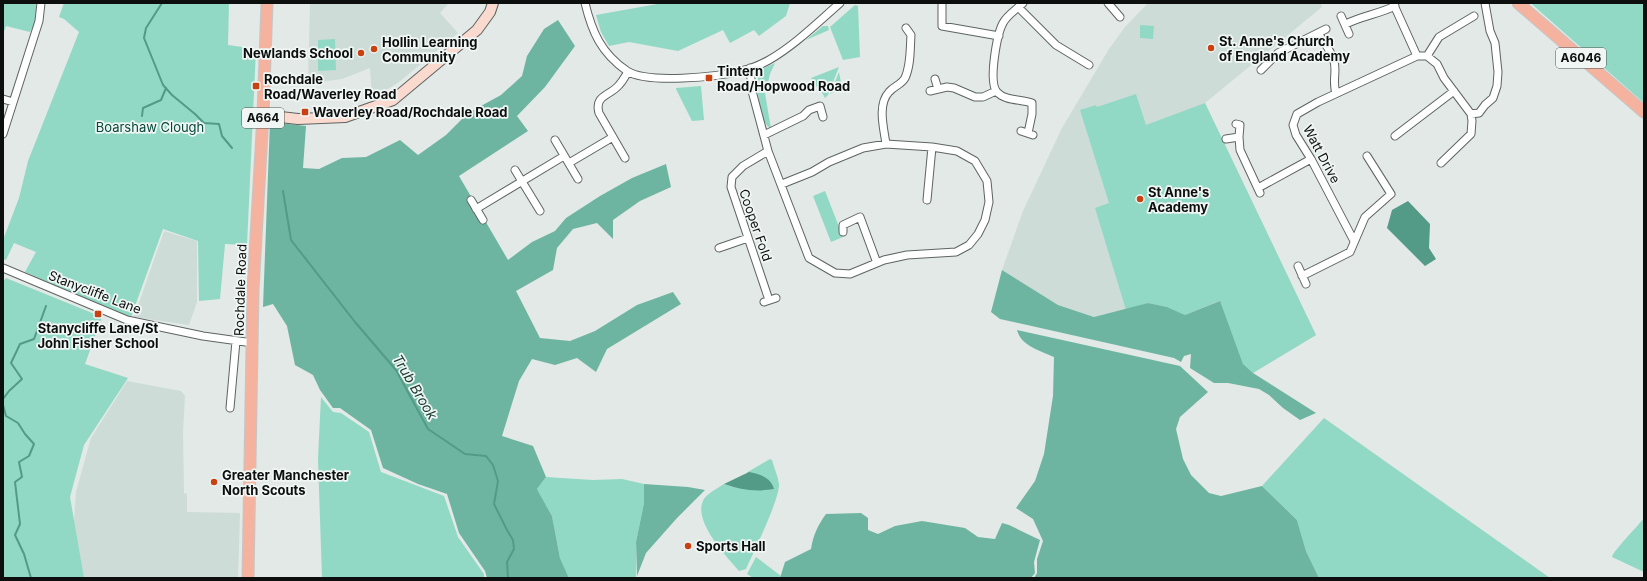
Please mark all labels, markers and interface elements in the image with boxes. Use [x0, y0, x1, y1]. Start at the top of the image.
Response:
place label: St. Anne's Church of England Academy [1219, 33, 1350, 64]
place label: Hollin Learning Community [382, 34, 478, 65]
marker: St. Anne's Church of England Academy [1206, 43, 1216, 53]
marker: Hollin Learning Community [369, 44, 379, 54]
place label: Newlands School [243, 45, 353, 61]
marker: Newlands School [356, 48, 366, 58]
road number: A6046 [1556, 48, 1606, 68]
place label: Tintern Road/Hopwood Road [717, 63, 850, 94]
place label: Rochdale Road/Waverley Road [264, 71, 396, 102]
marker: Tintern Road/Hopwood Road [704, 73, 714, 83]
marker: Rochdale Road/Waverley Road [251, 81, 261, 91]
place label: Waverley Road/Rochdale Road [313, 104, 507, 120]
marker: Waverley Road/Rochdale Road [300, 107, 310, 117]
road number: A664 [242, 108, 284, 128]
park label: Boarshaw Clough [96, 119, 204, 135]
street label: Watt Drive [1300, 122, 1344, 186]
place label: St Anne's Academy [1148, 184, 1209, 215]
street label: Cooper Fold [736, 187, 776, 263]
marker: St Anne's Academy [1135, 194, 1145, 204]
street label: Rochdale Road [230, 244, 250, 336]
street label: Stanycliffe Lane [46, 267, 144, 317]
marker: Stanycliffe Lane/St John Fisher School [93, 309, 103, 319]
place label: Stanycliffe Lane/St John Fisher School [37, 320, 159, 351]
water label: Trub Brook [389, 351, 442, 423]
place label: Greater Manchester North Scouts [222, 467, 350, 498]
marker: Greater Manchester North Scouts [209, 477, 219, 487]
place label: Sports Hall [696, 538, 766, 554]
marker: Sports Hall [683, 541, 693, 551]

